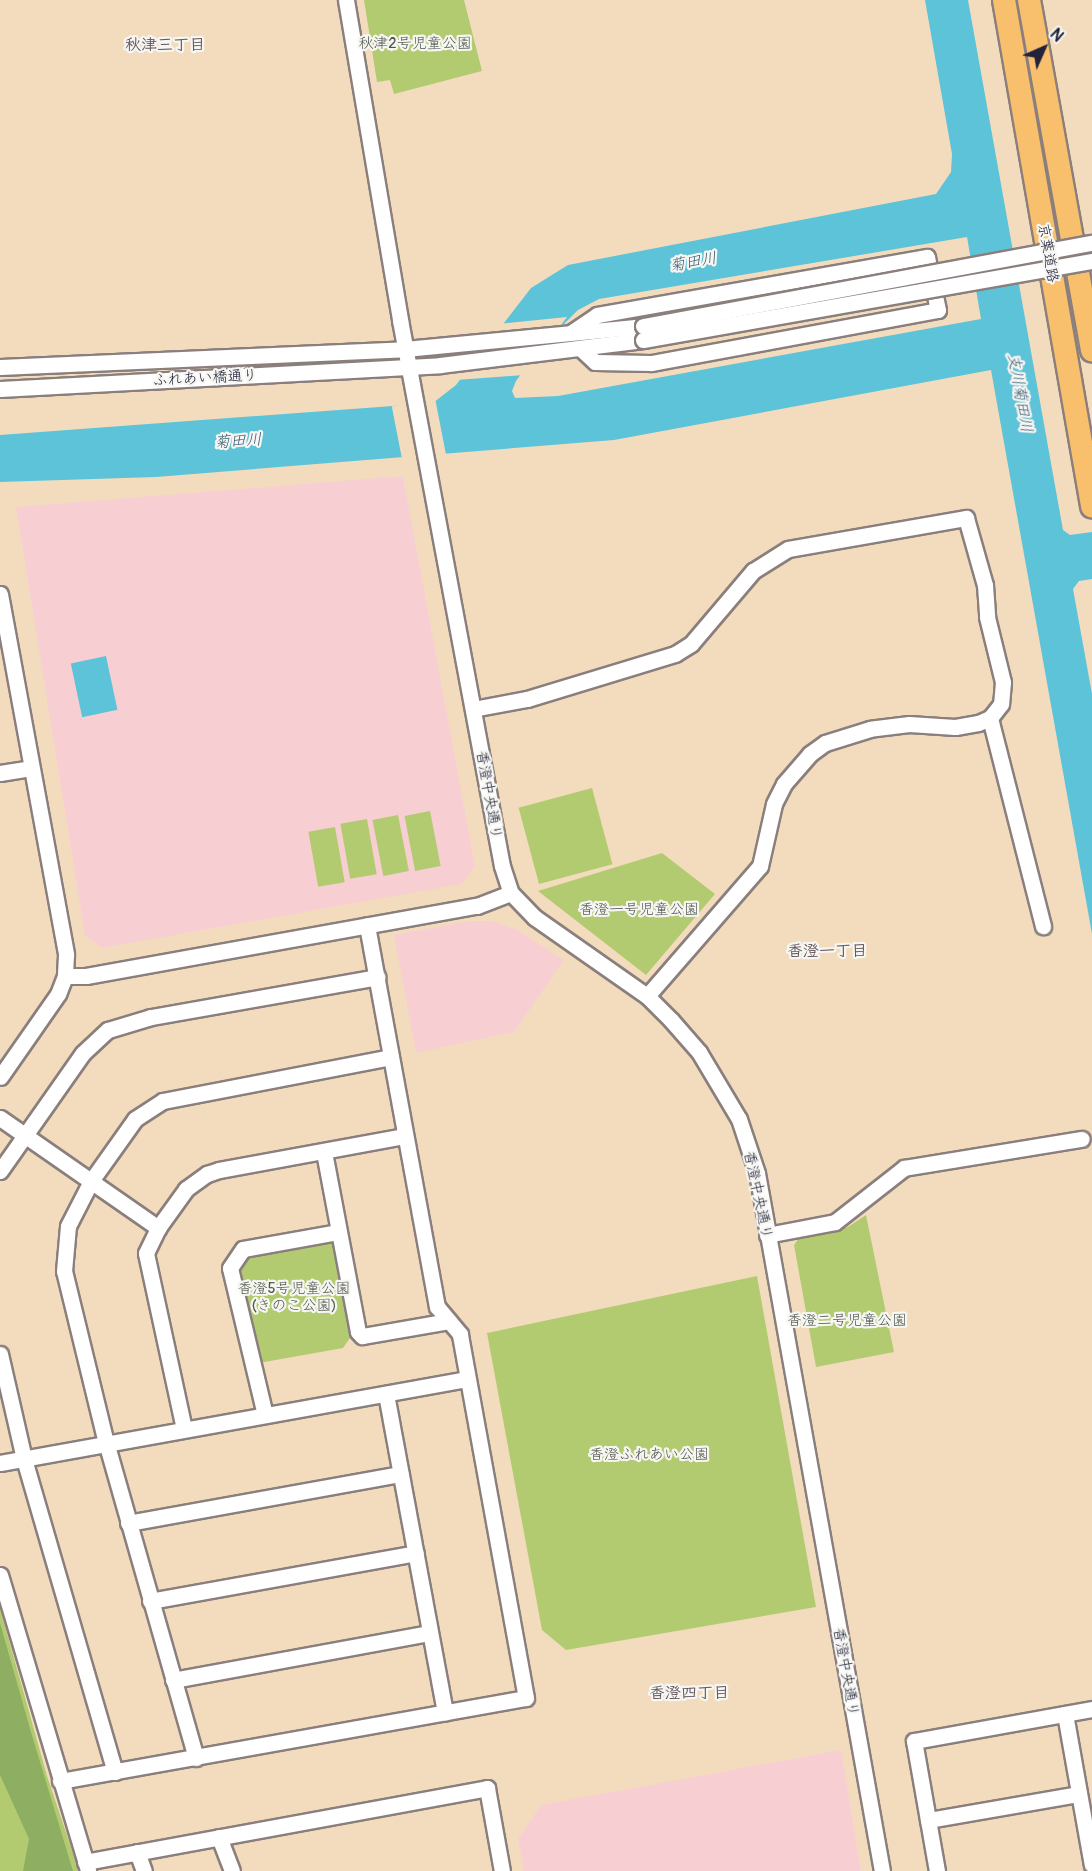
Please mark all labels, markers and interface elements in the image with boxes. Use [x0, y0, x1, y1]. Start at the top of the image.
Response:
north arrow [1014, 18, 1074, 78]
text: N [1046, 24, 1068, 46]
district label: 秋津三丁目 [125, 35, 205, 55]
park label: 秋津2号児童公園 [358, 35, 472, 53]
street label: 京葉道路 [1034, 222, 1062, 284]
water label: 菊田川 [668, 248, 718, 276]
water label: 支川菊田川 [1004, 352, 1036, 434]
street label: ふれあい橋通り [152, 366, 258, 390]
water label: 菊田川 [213, 430, 263, 452]
street label: 香澄中央通り [472, 749, 506, 841]
park label: 香澄一号児童公園 [579, 901, 699, 919]
district label: 香澄一丁目 [787, 941, 867, 961]
street label: 香澄中央通り [740, 1149, 776, 1241]
park label: 香澄5号児童公園 (きのこ公園) [237, 1279, 351, 1314]
park label: 香澄二号児童公園 [787, 1312, 907, 1330]
park label: 香澄ふれあい公園 [589, 1446, 709, 1464]
street label: 香澄中央通り [829, 1626, 863, 1718]
district label: 香澄四丁目 [649, 1683, 729, 1703]

